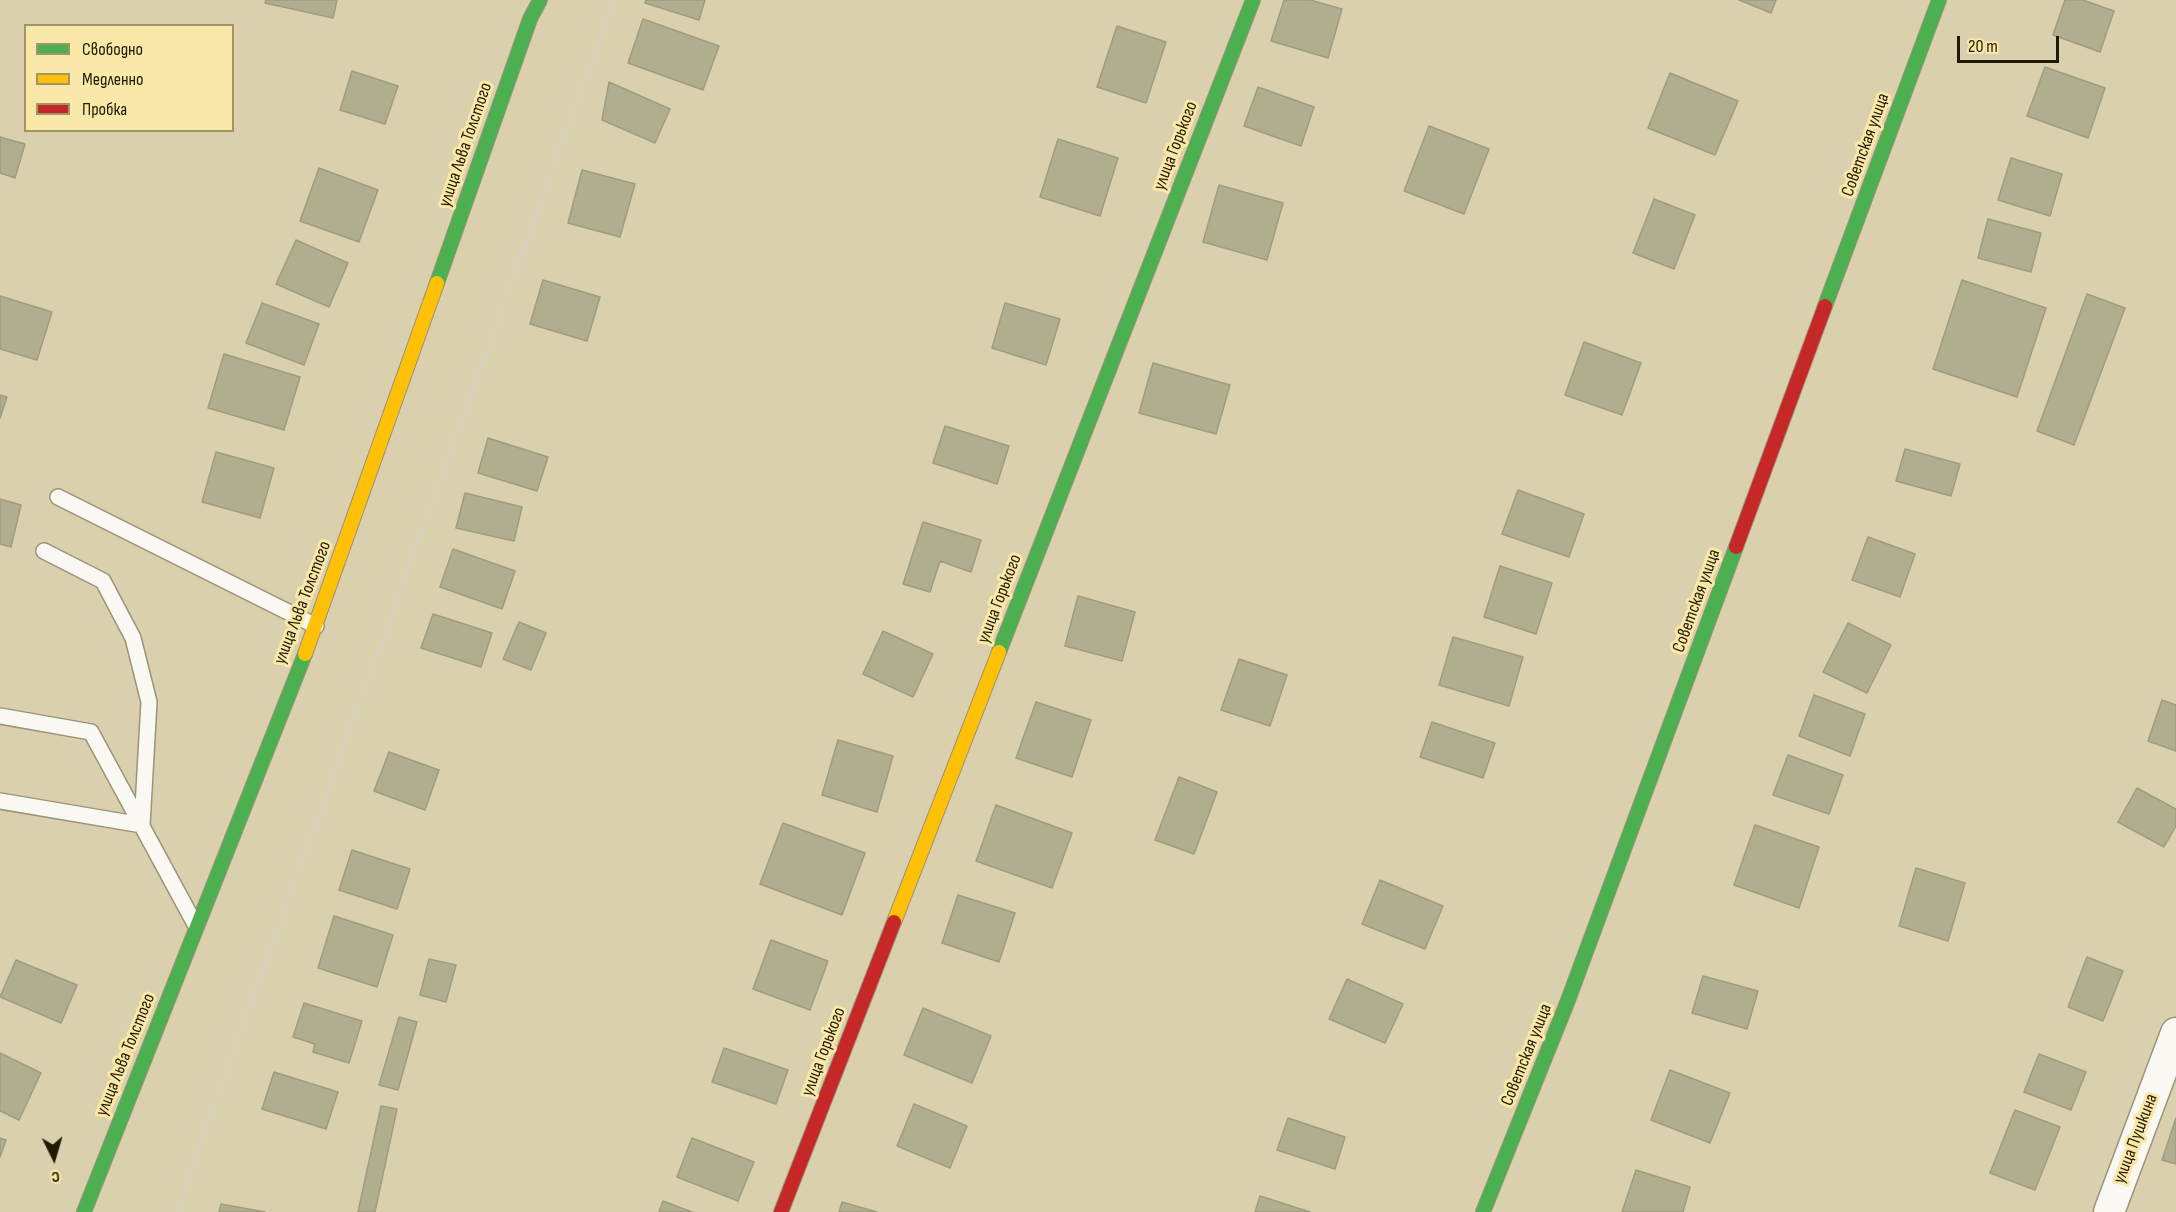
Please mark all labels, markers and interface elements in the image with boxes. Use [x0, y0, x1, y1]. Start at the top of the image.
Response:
legend [24, 24, 234, 132]
scale bar [1960, 24, 2062, 62]
text: 20 m [1968, 36, 1998, 57]
text: Свободно [82, 39, 143, 60]
text: Медленно [82, 69, 144, 90]
street label: улица Льва Толстого [435, 80, 497, 210]
street label: Советская улица [1837, 90, 1895, 200]
street label: улица Горького [1149, 98, 1203, 194]
text: Пробка [82, 99, 127, 120]
street label: улица Льва Толстого [270, 538, 336, 668]
street label: Советская улица [1668, 546, 1726, 656]
street label: улица Горького [973, 551, 1027, 647]
street label: улица Льва Толстого [92, 991, 160, 1119]
street label: Советская улица [1497, 1001, 1557, 1109]
street label: улица Горького [797, 1004, 851, 1100]
street label: улица Пушкина [2109, 1091, 2163, 1187]
north arrow [24, 1128, 84, 1188]
text: С [51, 1167, 61, 1186]

